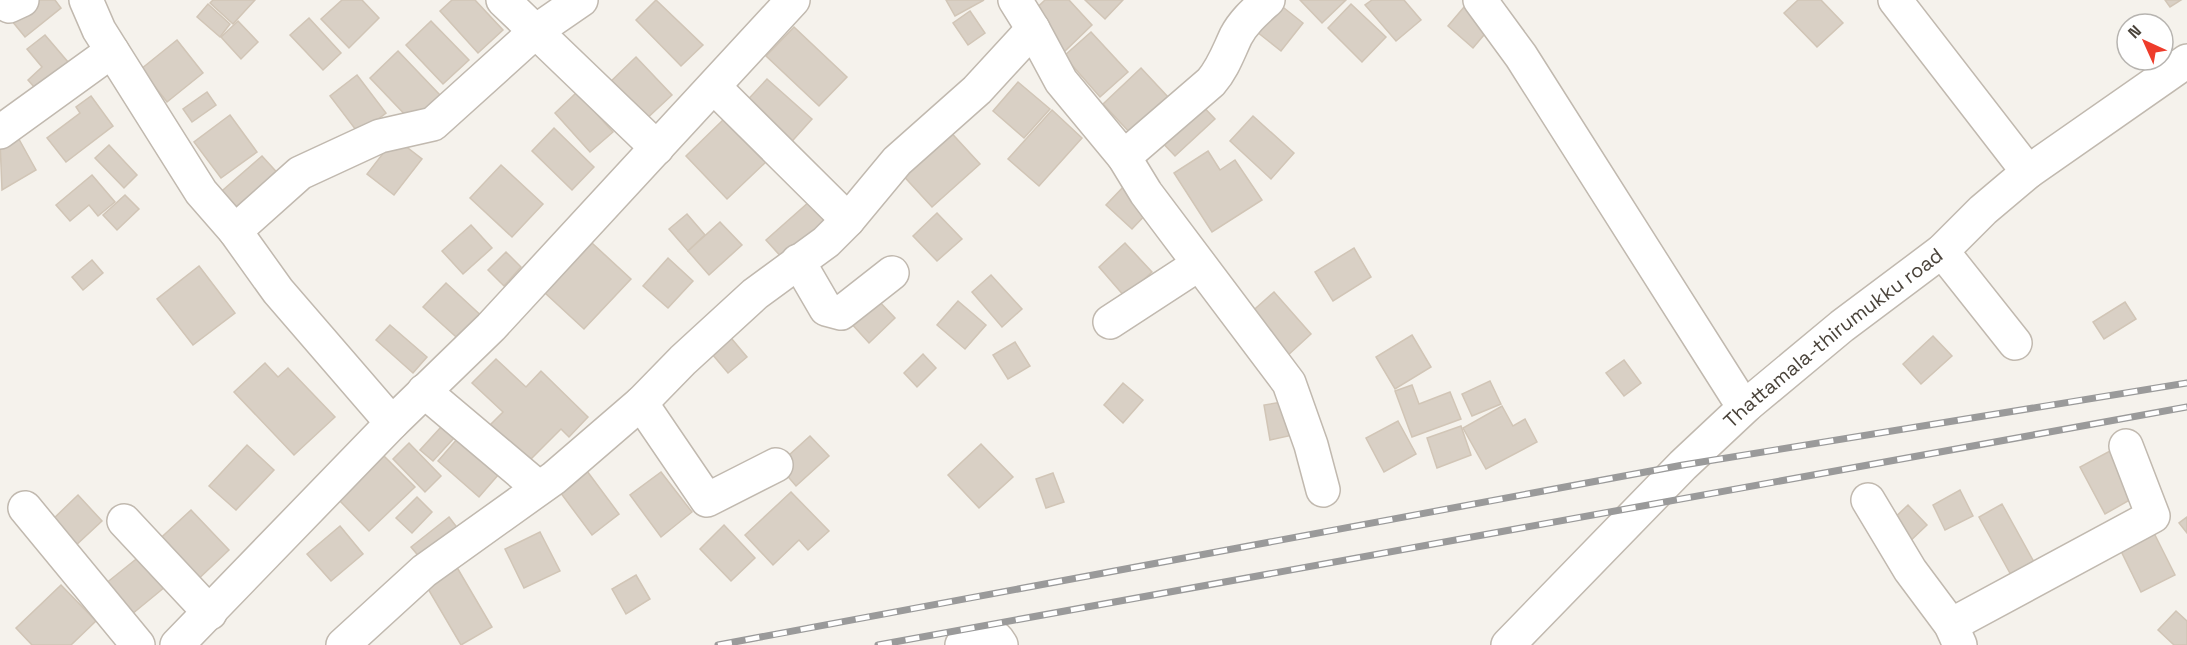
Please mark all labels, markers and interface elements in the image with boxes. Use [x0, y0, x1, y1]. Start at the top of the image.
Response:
north arrow [2115, 12, 2175, 72]
text: N [2124, 21, 2146, 43]
street label: Thattamala-thirumukku road [1718, 242, 1948, 434]

